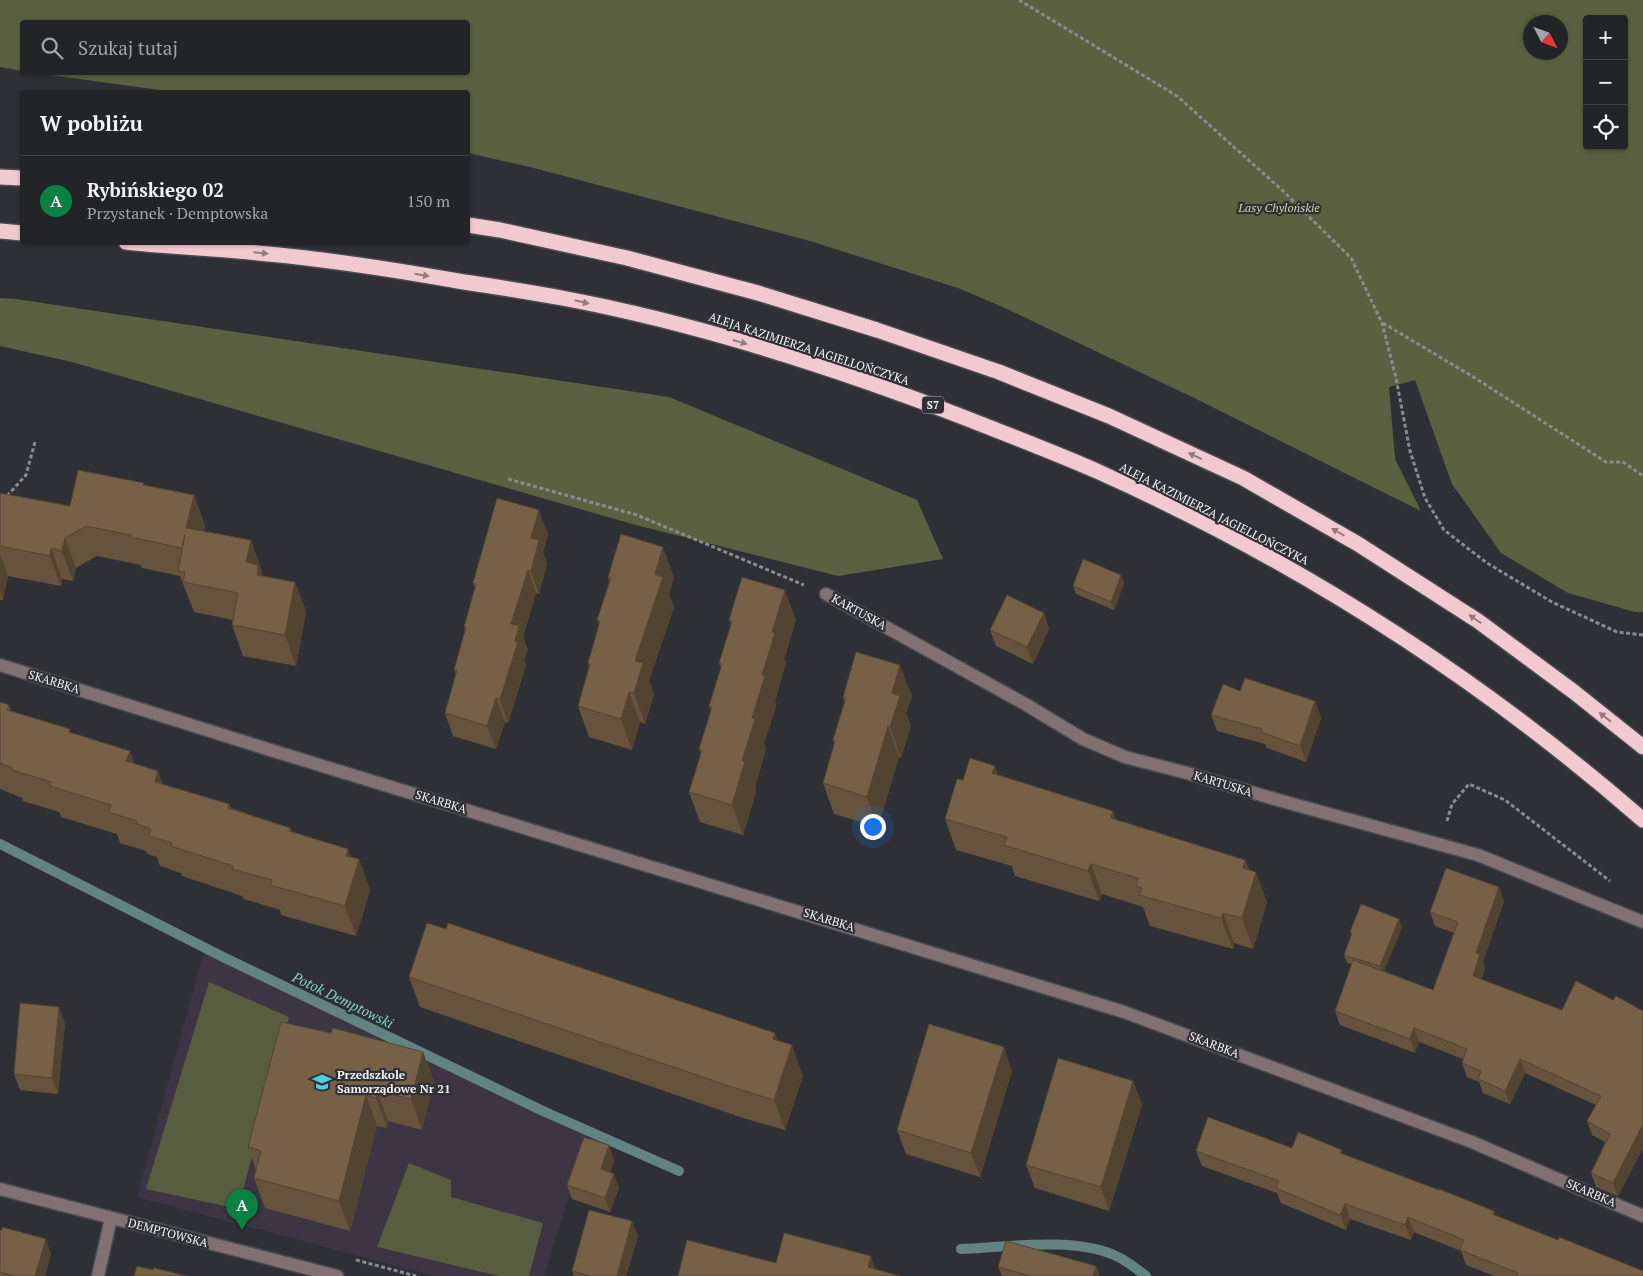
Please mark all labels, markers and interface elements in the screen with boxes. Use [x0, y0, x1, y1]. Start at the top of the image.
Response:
north arrow [1523, 15, 1568, 60]
map controls [1583, 15, 1628, 150]
button: + [1583, 15, 1628, 60]
search box [20, 20, 470, 75]
icon: search [38, 34, 66, 62]
text: Szukaj tutaj [78, 35, 178, 60]
button: − [1583, 60, 1628, 105]
button: locate [1583, 105, 1628, 150]
text: W pobliżu [40, 109, 143, 137]
text: Rybińskiego 02 [87, 177, 224, 202]
text: A [50, 190, 62, 212]
text: 150 m [407, 190, 450, 212]
park label: Lasy Chylońskie [1237, 200, 1320, 215]
text: Przystanek · Demptowska [87, 202, 268, 224]
one-way arrow [254, 249, 270, 257]
one-way arrow [415, 271, 431, 279]
one-way arrow [575, 298, 590, 306]
street label: ALEJA KAZIMIERZA JAGIELLOŃCZYKA [707, 309, 912, 388]
one-way arrow [733, 338, 748, 346]
road number: S7 [922, 396, 944, 414]
one-way arrow [1188, 451, 1202, 459]
street label: ALEJA KAZIMIERZA JAGIELLOŃCZYKA [1117, 459, 1312, 568]
one-way arrow [1331, 528, 1344, 537]
street label: KARTUSKA [829, 590, 890, 633]
one-way arrow [1468, 615, 1482, 624]
street label: SKARBKA [27, 667, 82, 697]
one-way arrow [1599, 712, 1612, 723]
street label: KARTUSKA [1192, 768, 1255, 800]
street label: SKARBKA [414, 787, 469, 817]
your location [860, 814, 886, 840]
street label: SKARBKA [802, 905, 857, 935]
water label: Potok Demptowski [289, 966, 397, 1032]
street label: SKARBKA [1187, 1028, 1242, 1061]
place label: Przedszkole Samorządowe Nr 21 [337, 1067, 451, 1096]
school or university icon: Przedszkole Samorządowe Nr 21 [311, 1071, 333, 1093]
street label: SKARBKA [1564, 1175, 1619, 1210]
pin: A [226, 1189, 258, 1230]
street label: DEMPTOWSKA [127, 1215, 210, 1251]

